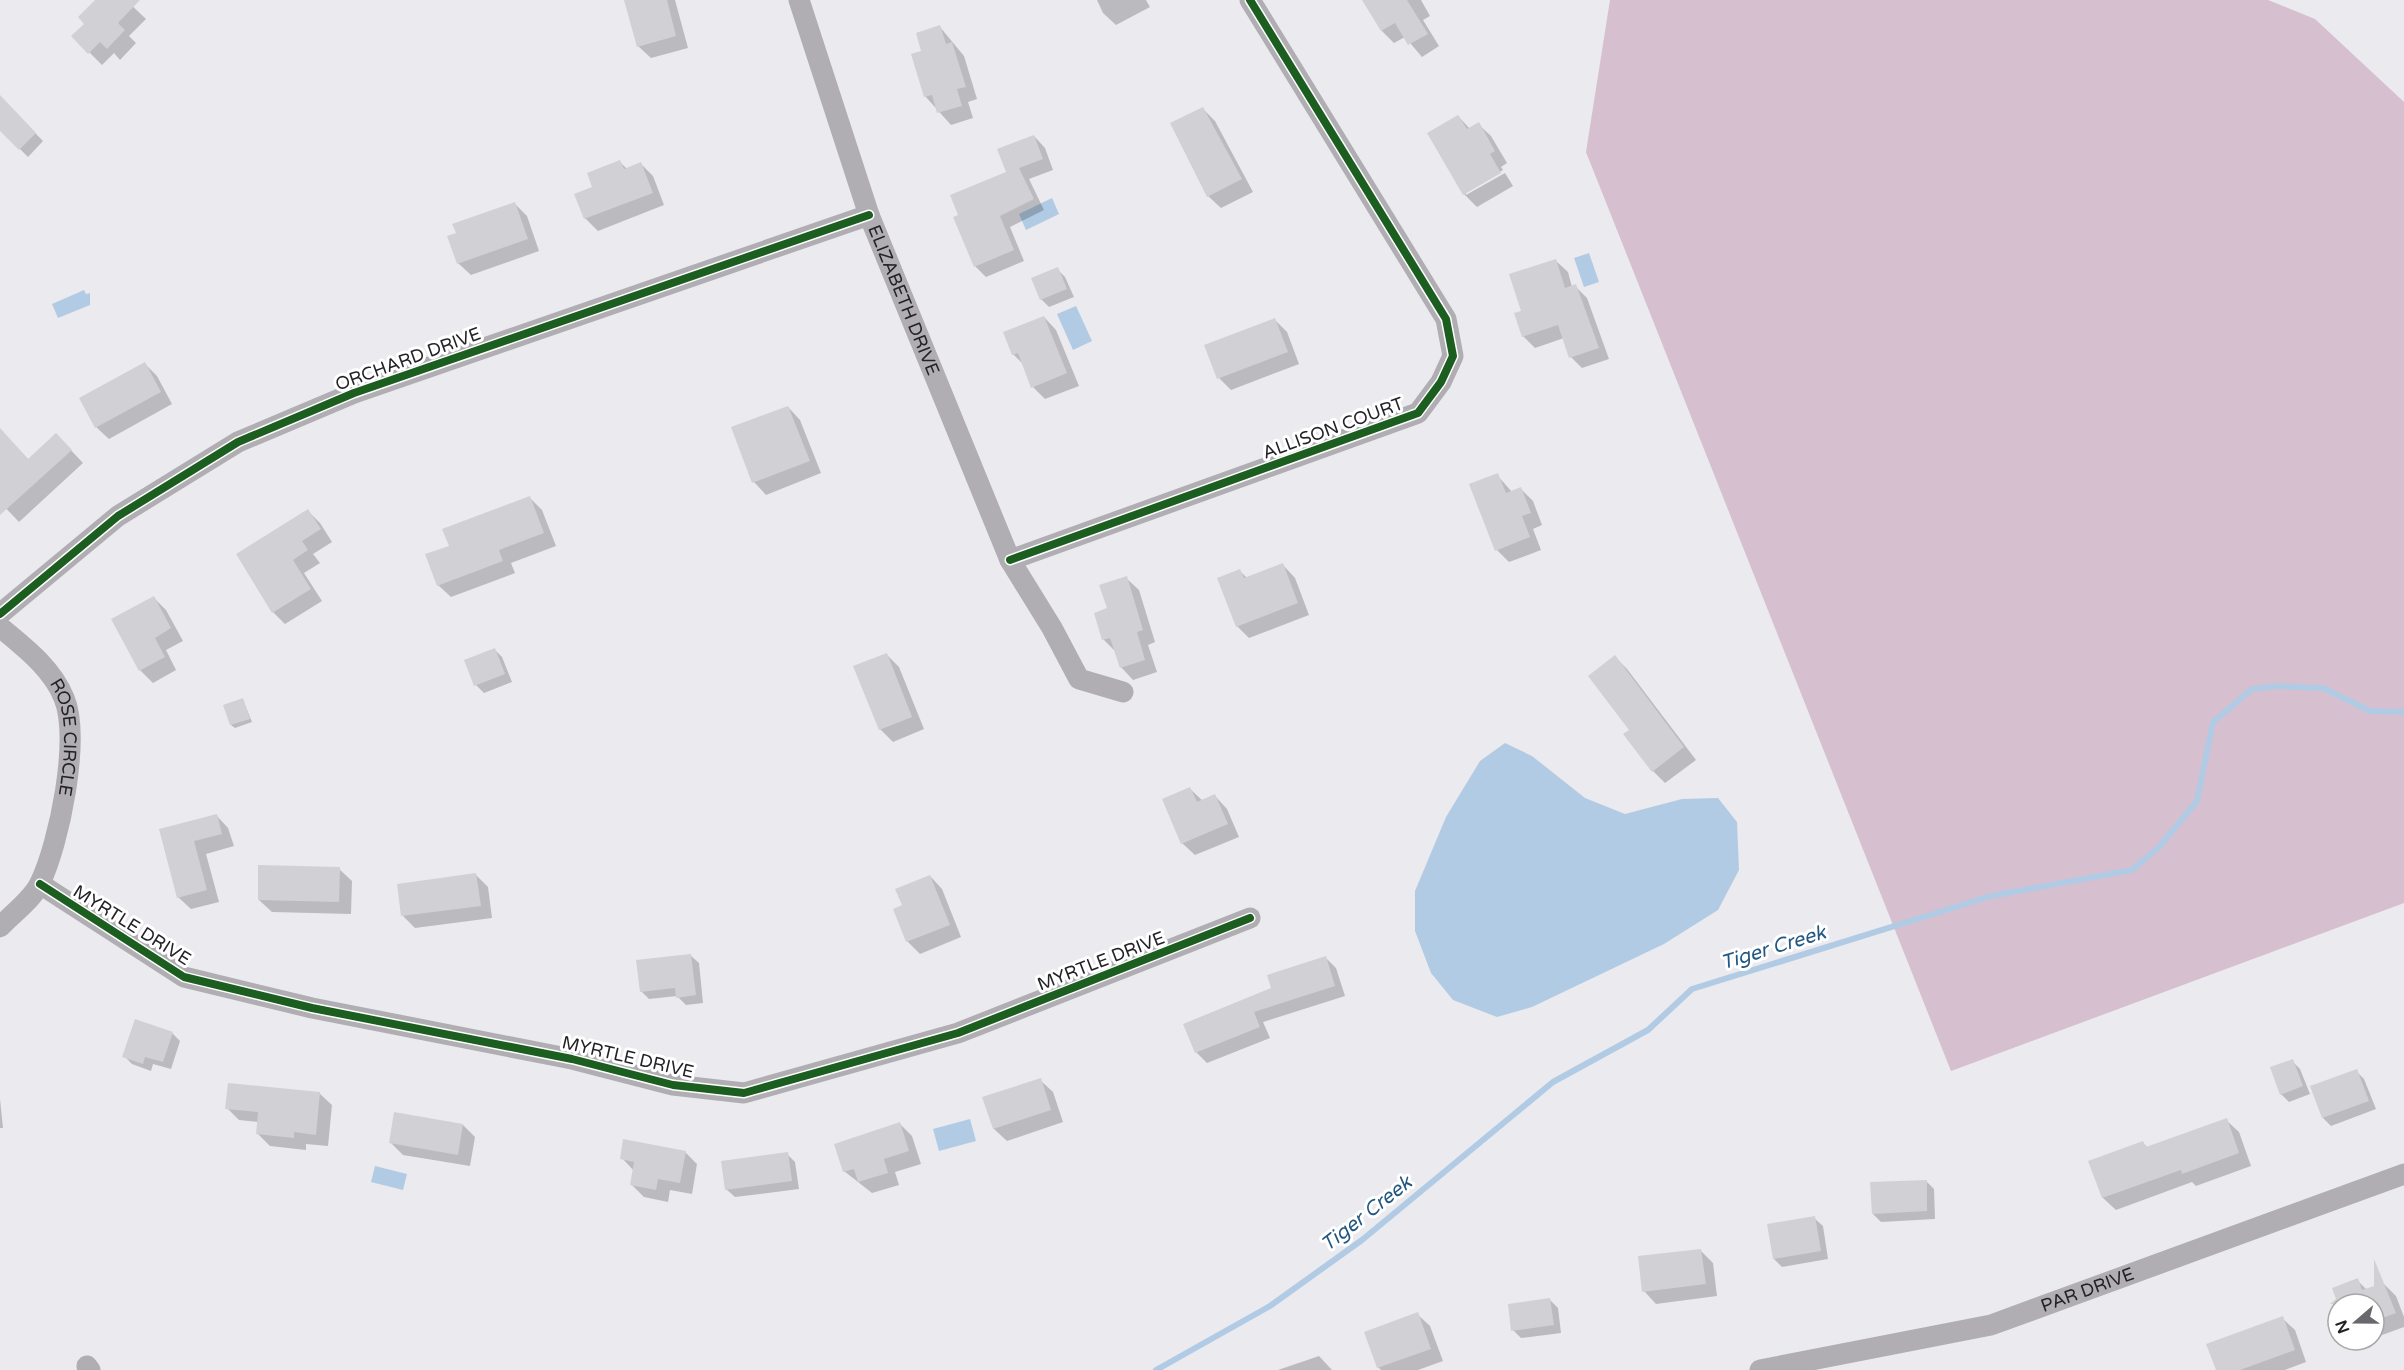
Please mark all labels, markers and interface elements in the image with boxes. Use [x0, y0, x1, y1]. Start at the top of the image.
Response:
street label: ELIZABETH DRIVE [863, 222, 944, 379]
street label: ORCHARD DRIVE [332, 322, 484, 396]
street label: ALLISON COURT [1260, 392, 1406, 464]
street label: ROSE CIRCLE [45, 674, 81, 798]
street label: MYRTLE DRIVE [69, 880, 195, 970]
water label: Tiger Creek [1718, 920, 1831, 975]
street label: MYRTLE DRIVE [1034, 927, 1168, 995]
street label: MYRTLE DRIVE [560, 1031, 696, 1083]
water label: Tiger Creek [1317, 1170, 1418, 1257]
street label: PAR DRIVE [2038, 1263, 2137, 1317]
north arrow [2326, 1292, 2386, 1352]
text: N [2331, 1317, 2354, 1336]

